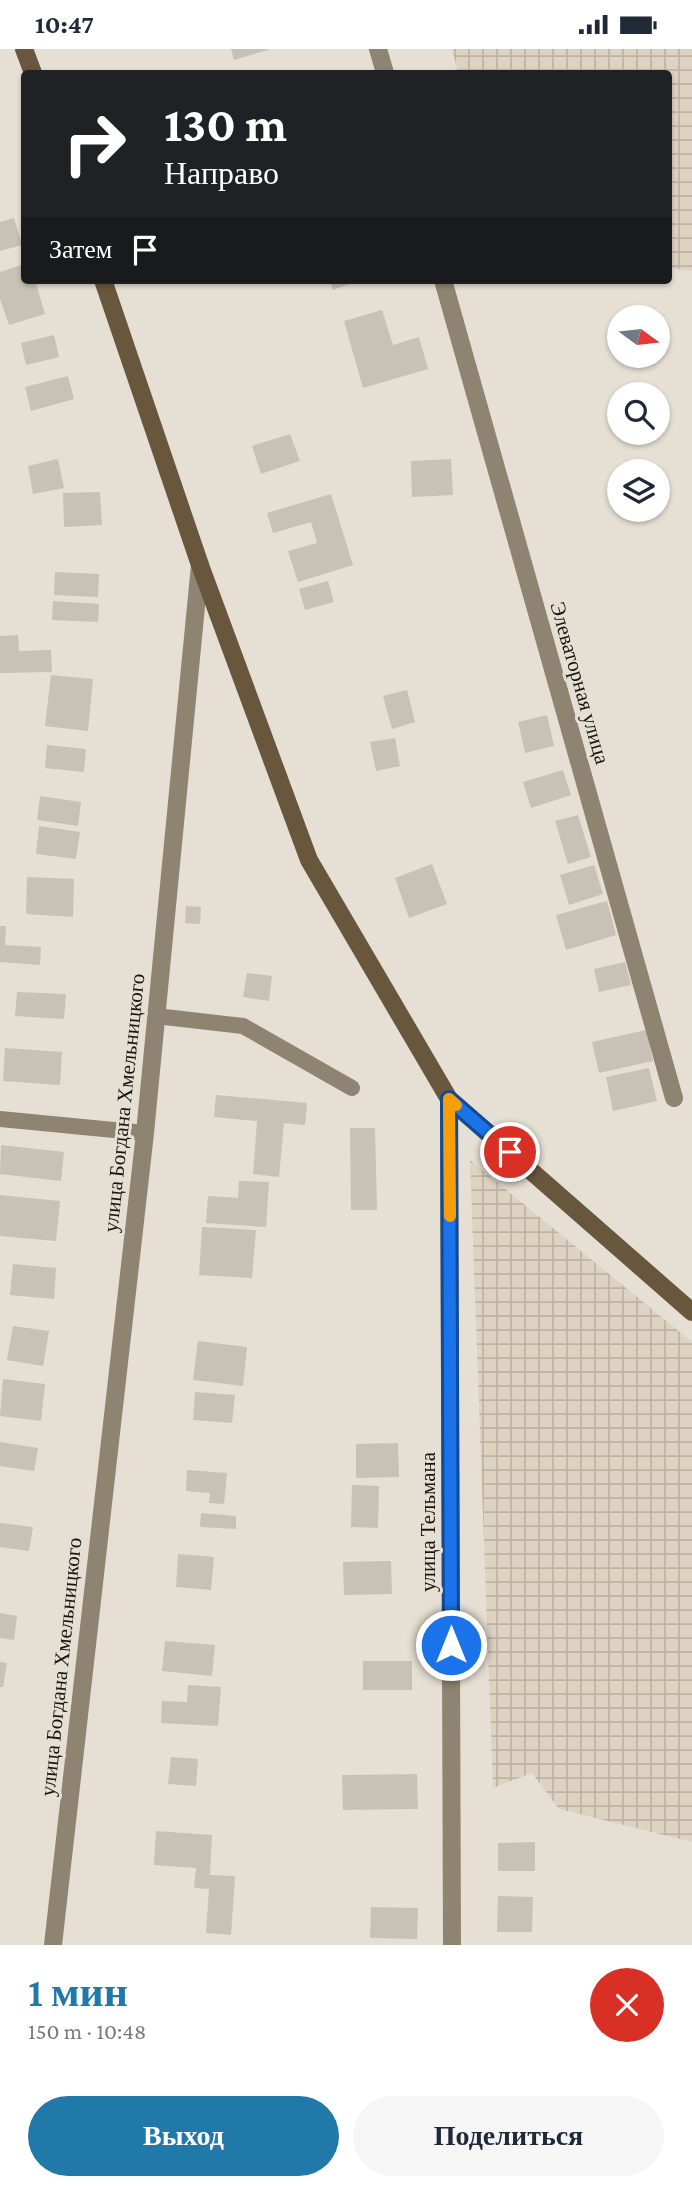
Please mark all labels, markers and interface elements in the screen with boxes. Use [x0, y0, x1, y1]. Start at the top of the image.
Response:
text: 10:47 [35, 10, 94, 39]
text: 130 m [164, 97, 287, 152]
icon: right [49, 98, 140, 189]
text: Направо [164, 155, 279, 191]
icon: arrive [126, 231, 164, 269]
text: Затем [49, 235, 112, 264]
north arrow [607, 305, 670, 367]
map controls [607, 305, 670, 522]
button: search [607, 382, 670, 445]
button: layers [607, 459, 670, 522]
street label: Элеваторная улица [545, 599, 615, 768]
street label: улица Богдана Хмельницкого [98, 972, 150, 1234]
pin [480, 1122, 540, 1182]
icon: arrive [491, 1133, 529, 1171]
street label: улица Тельмана [416, 1451, 440, 1592]
street label: улица Богдана Хмельницкого [35, 1536, 87, 1798]
position arrow [414, 1608, 488, 1682]
text: 1 мин [28, 1968, 128, 2015]
button: close [590, 1968, 664, 2042]
text: 150 m · 10:48 [28, 2018, 146, 2044]
button: Выход [28, 2096, 339, 2176]
button: Поделиться [353, 2096, 664, 2176]

